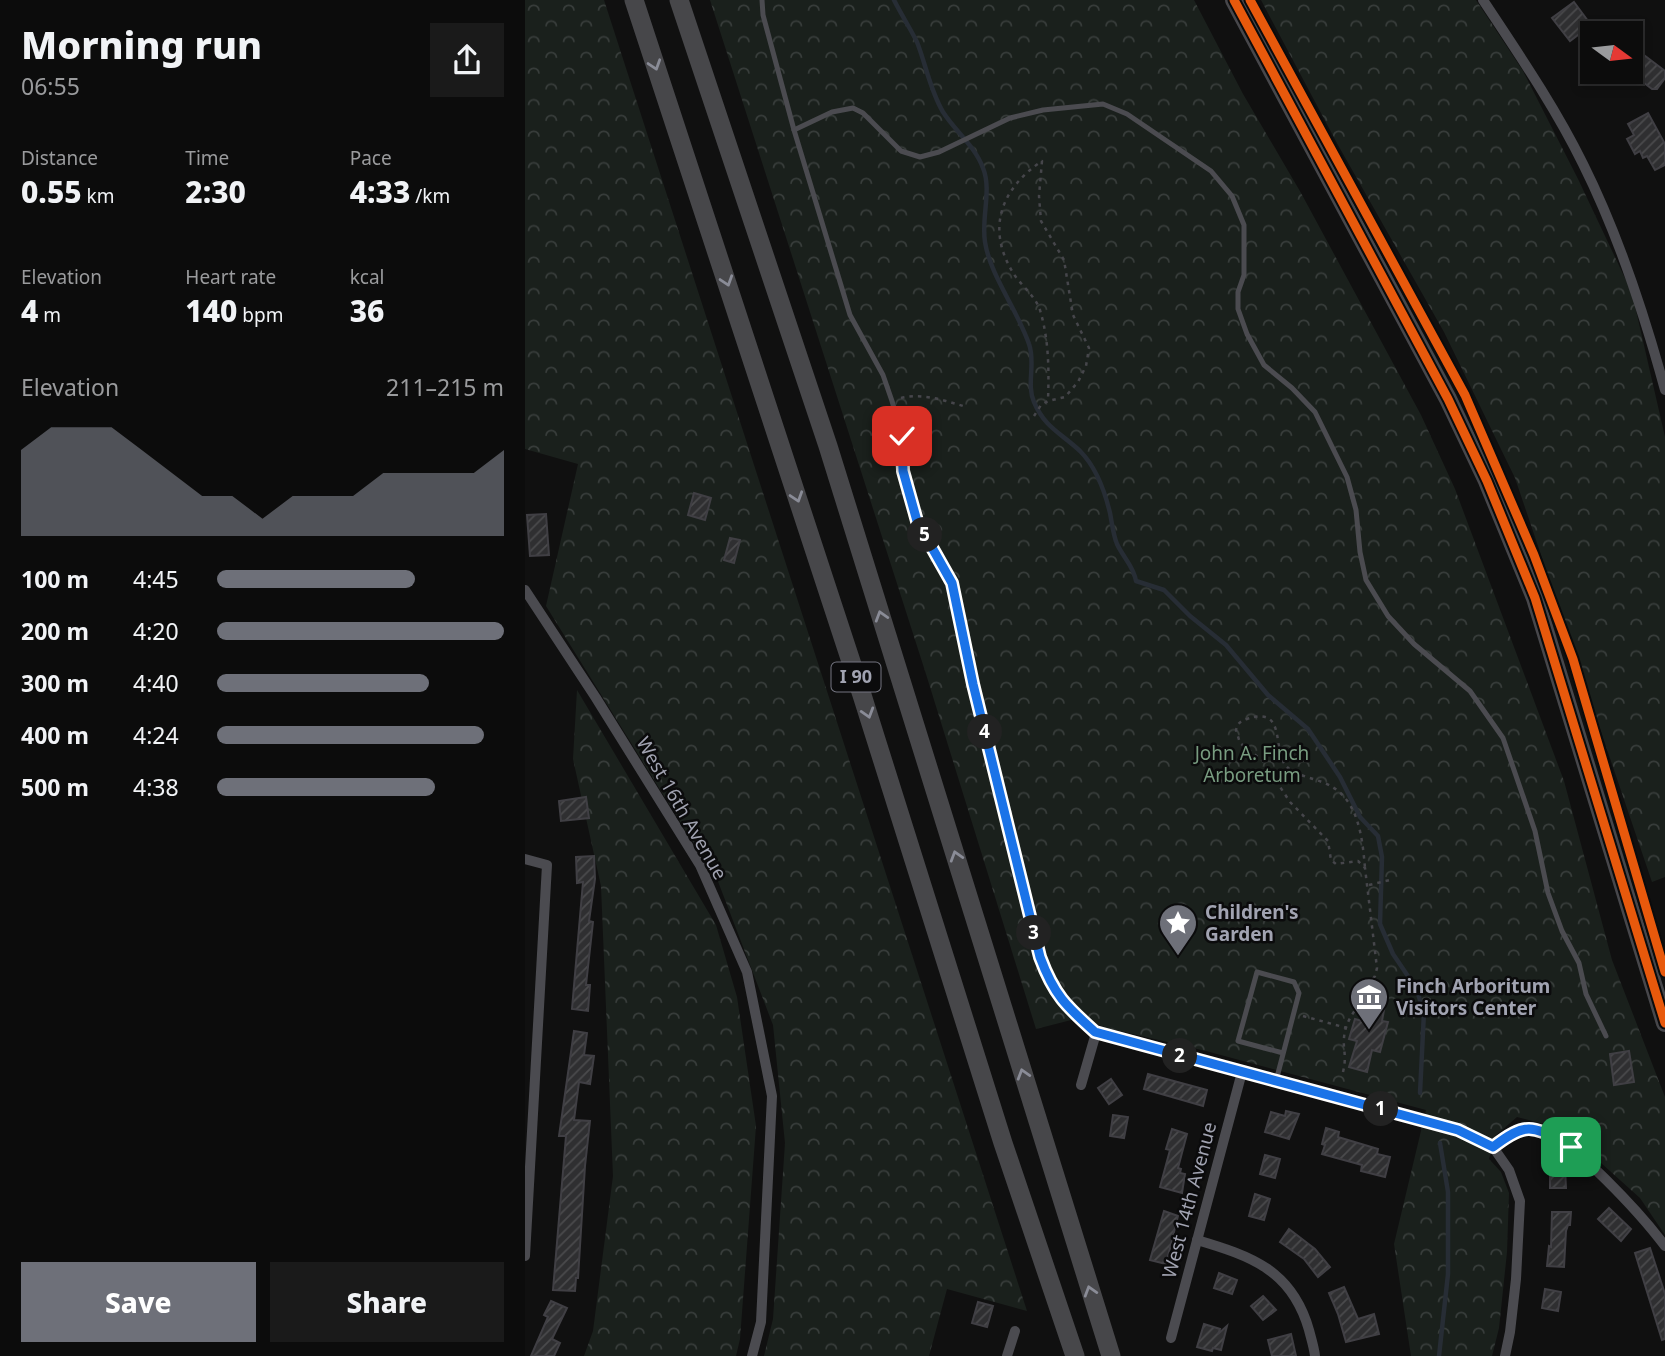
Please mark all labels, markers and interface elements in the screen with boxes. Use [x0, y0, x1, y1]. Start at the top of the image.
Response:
text: Morning run [21, 18, 262, 70]
north arrow [1580, 21, 1643, 84]
map controls [1580, 21, 1643, 84]
button: share [430, 23, 504, 97]
one-way arrow [647, 58, 661, 70]
text: 06:55 [21, 70, 80, 102]
text: Distance [21, 145, 98, 171]
text: Time [185, 145, 229, 171]
text: Pace [350, 145, 392, 171]
text: 0.55 [21, 171, 82, 212]
text: 2:30 [185, 171, 246, 212]
text: 4:33 [350, 171, 410, 212]
text: km [82, 183, 114, 209]
text: /km [410, 183, 450, 209]
text: Elevation [21, 264, 102, 290]
text: Heart rate [185, 264, 276, 290]
text: kcal [350, 264, 384, 290]
one-way arrow [718, 274, 733, 286]
text: 4 [21, 290, 38, 331]
text: 140 [185, 290, 237, 331]
text: 36 [350, 290, 384, 331]
text: m [38, 302, 61, 328]
text: bpm [237, 302, 283, 328]
text: Elevation [21, 371, 119, 403]
text: 211–215 m [386, 371, 504, 403]
pin [872, 406, 932, 466]
icon: check [883, 417, 921, 455]
one-way arrow [789, 490, 803, 503]
pin: 5 [907, 518, 943, 552]
text: 5 [919, 521, 930, 547]
text: 100 m [21, 563, 89, 595]
text: 4:45 [133, 563, 179, 595]
one-way arrow [875, 610, 889, 622]
text: 200 m [21, 615, 89, 647]
text: 4:20 [133, 615, 179, 647]
road number: I 90 [831, 662, 881, 692]
text: 300 m [21, 667, 89, 699]
text: 4:40 [133, 667, 179, 699]
one-way arrow [860, 707, 874, 719]
pin: 4 [967, 714, 1002, 750]
text: 4 [979, 718, 990, 744]
text: 400 m [21, 719, 89, 751]
text: 4:24 [133, 719, 179, 751]
street label: West 16th Avenue [631, 732, 733, 884]
park label: John A. Finch Arboretum [1193, 740, 1309, 788]
text: 500 m [21, 771, 89, 803]
text: 4:38 [133, 771, 179, 803]
one-way arrow [949, 851, 964, 863]
place label: Children's Garden [1205, 899, 1299, 947]
place icon: Children's Garden [1157, 902, 1199, 957]
pin: 3 [1016, 916, 1051, 950]
text: 3 [1028, 919, 1039, 945]
place label: Finch Arboritum Visitors Center [1396, 973, 1550, 1021]
museum icon: Finch Arboritum Visitors Center [1348, 976, 1390, 1031]
pin: 2 [1163, 1038, 1197, 1074]
text: 2 [1174, 1042, 1185, 1068]
one-way arrow [1016, 1068, 1031, 1080]
pin: 1 [1363, 1092, 1399, 1126]
text: 1 [1375, 1095, 1386, 1121]
pin [1541, 1117, 1601, 1177]
street label: West 14th Avenue [1156, 1119, 1222, 1281]
icon: arrive [1552, 1128, 1590, 1166]
button: Save [21, 1262, 256, 1342]
button: Share [270, 1262, 504, 1342]
one-way arrow [1084, 1285, 1099, 1297]

